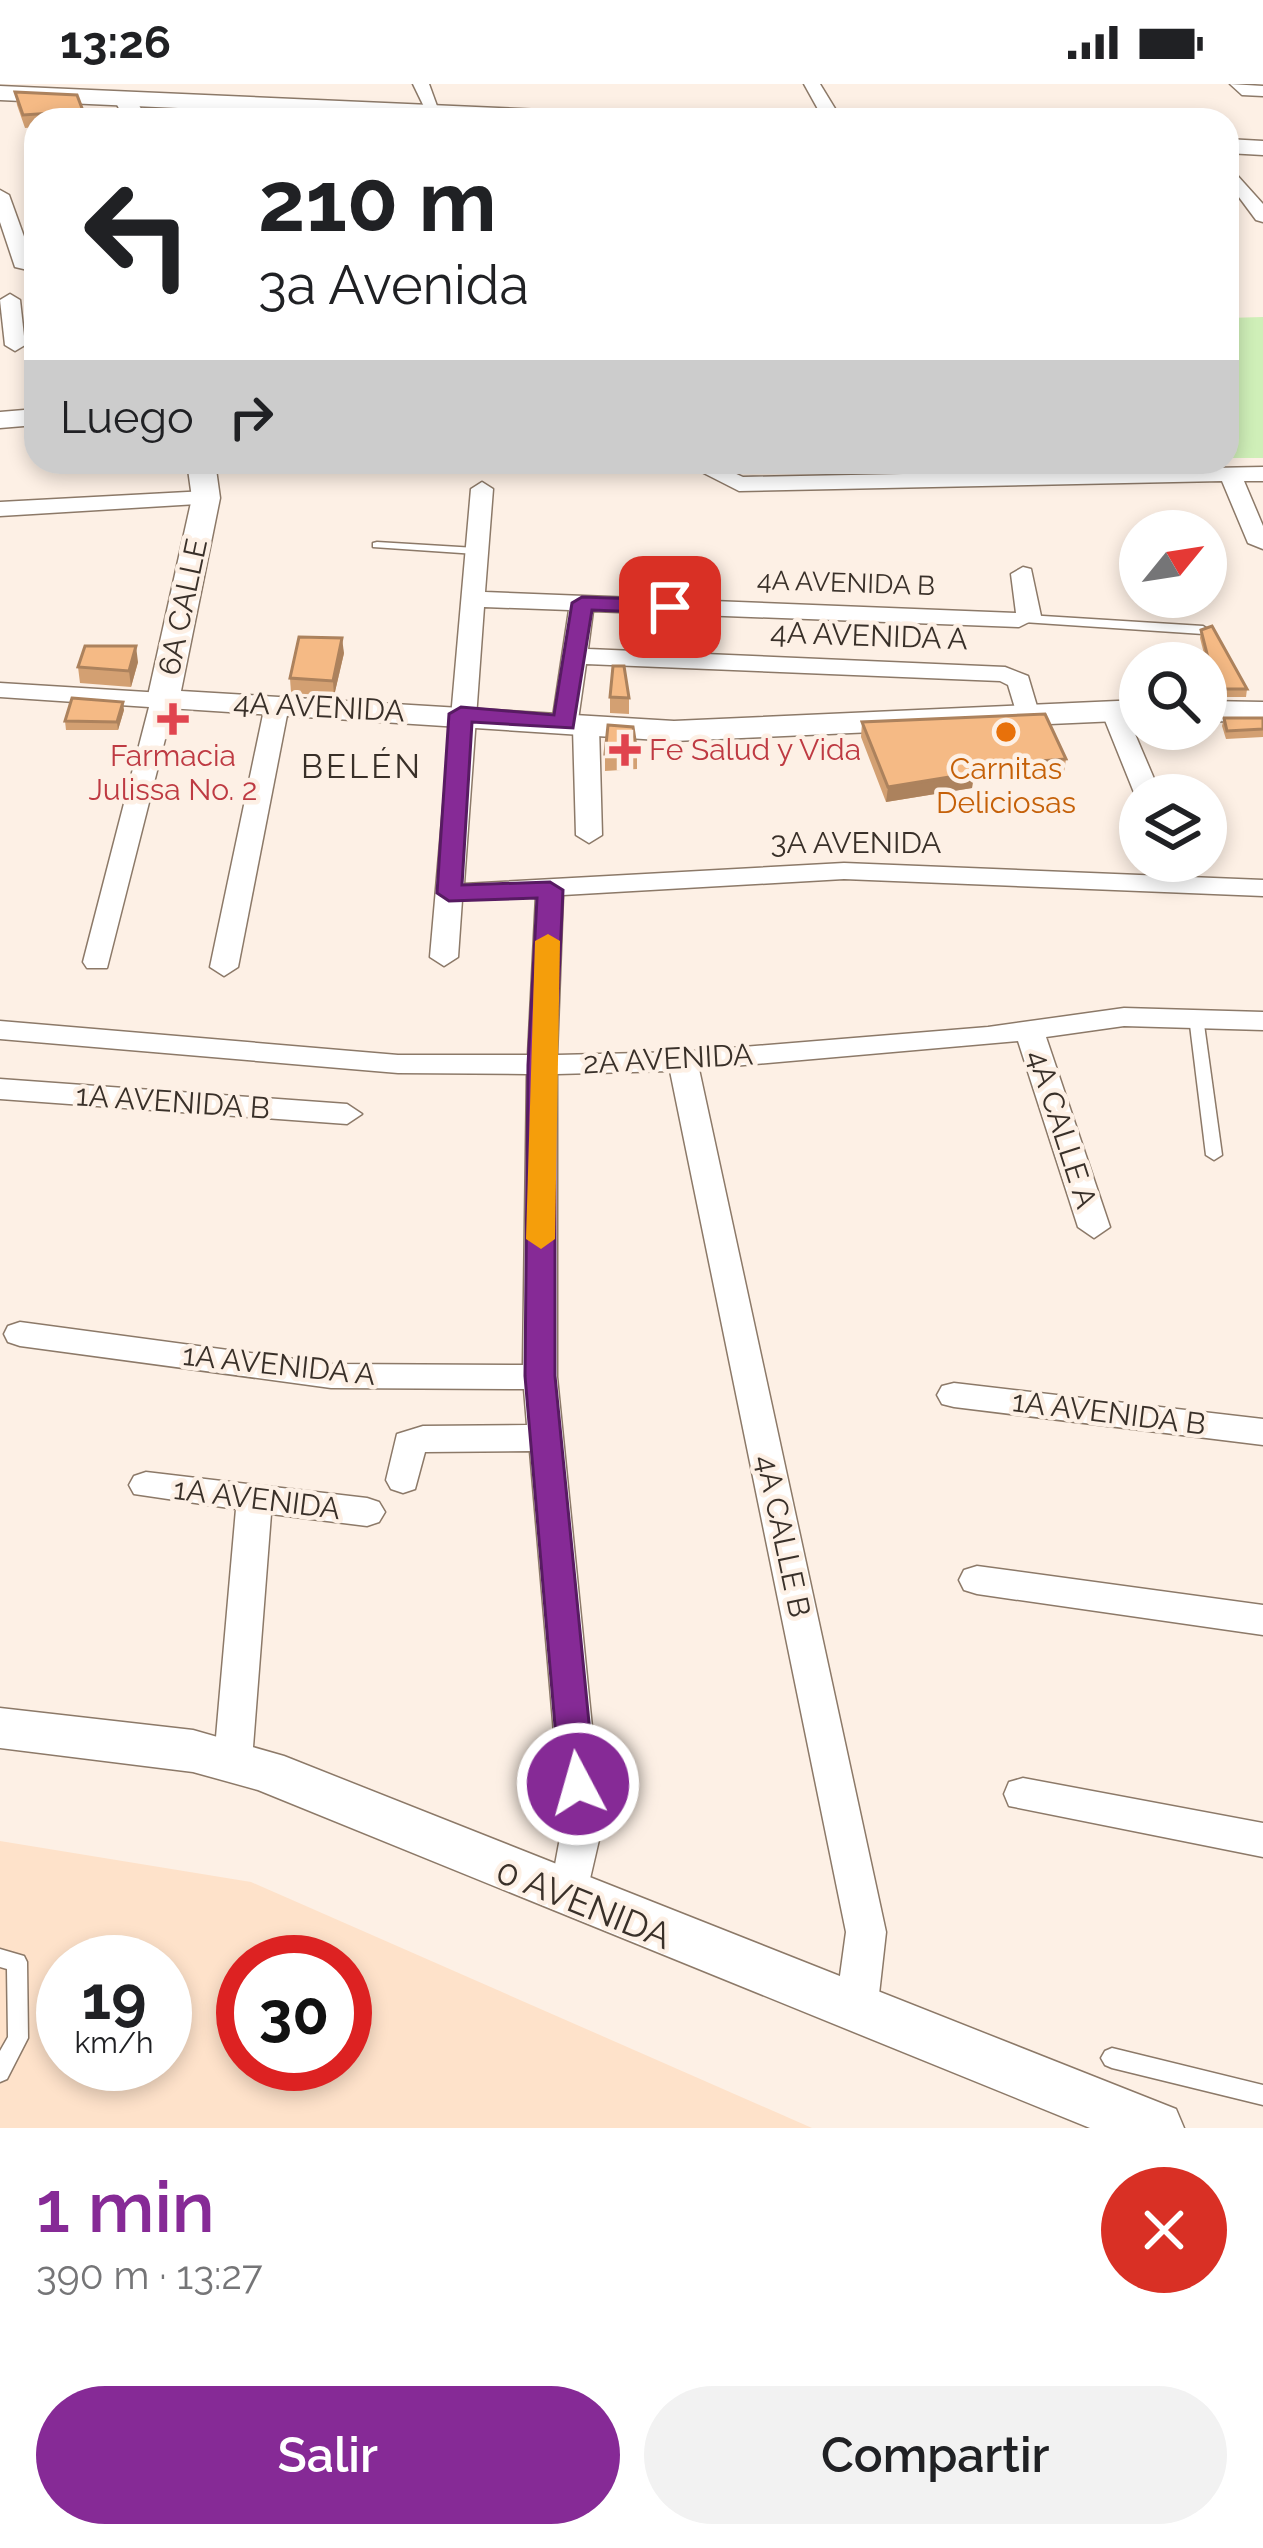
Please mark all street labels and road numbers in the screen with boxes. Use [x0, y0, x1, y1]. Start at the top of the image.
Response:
street label: 6A CALLE [151, 536, 214, 678]
street label: 4A AVENIDA B [756, 564, 936, 601]
street label: 4A AVENIDA A [770, 615, 968, 656]
street label: 4A AVENIDA [233, 685, 405, 728]
street label: 3A AVENIDA [771, 825, 941, 860]
street label: 2A AVENIDA [582, 1037, 754, 1080]
street label: 4A CALLE A [1020, 1045, 1104, 1212]
street label: 1A AVENIDA B [75, 1077, 271, 1126]
street label: 1A AVENIDA A [181, 1337, 377, 1392]
street label: 1A AVENIDA B [1010, 1383, 1208, 1442]
street label: 4A CALLE B [749, 1452, 818, 1620]
street label: 1A AVENIDA [172, 1471, 342, 1526]
street label: 0 AVENIDA [491, 1849, 677, 1957]

